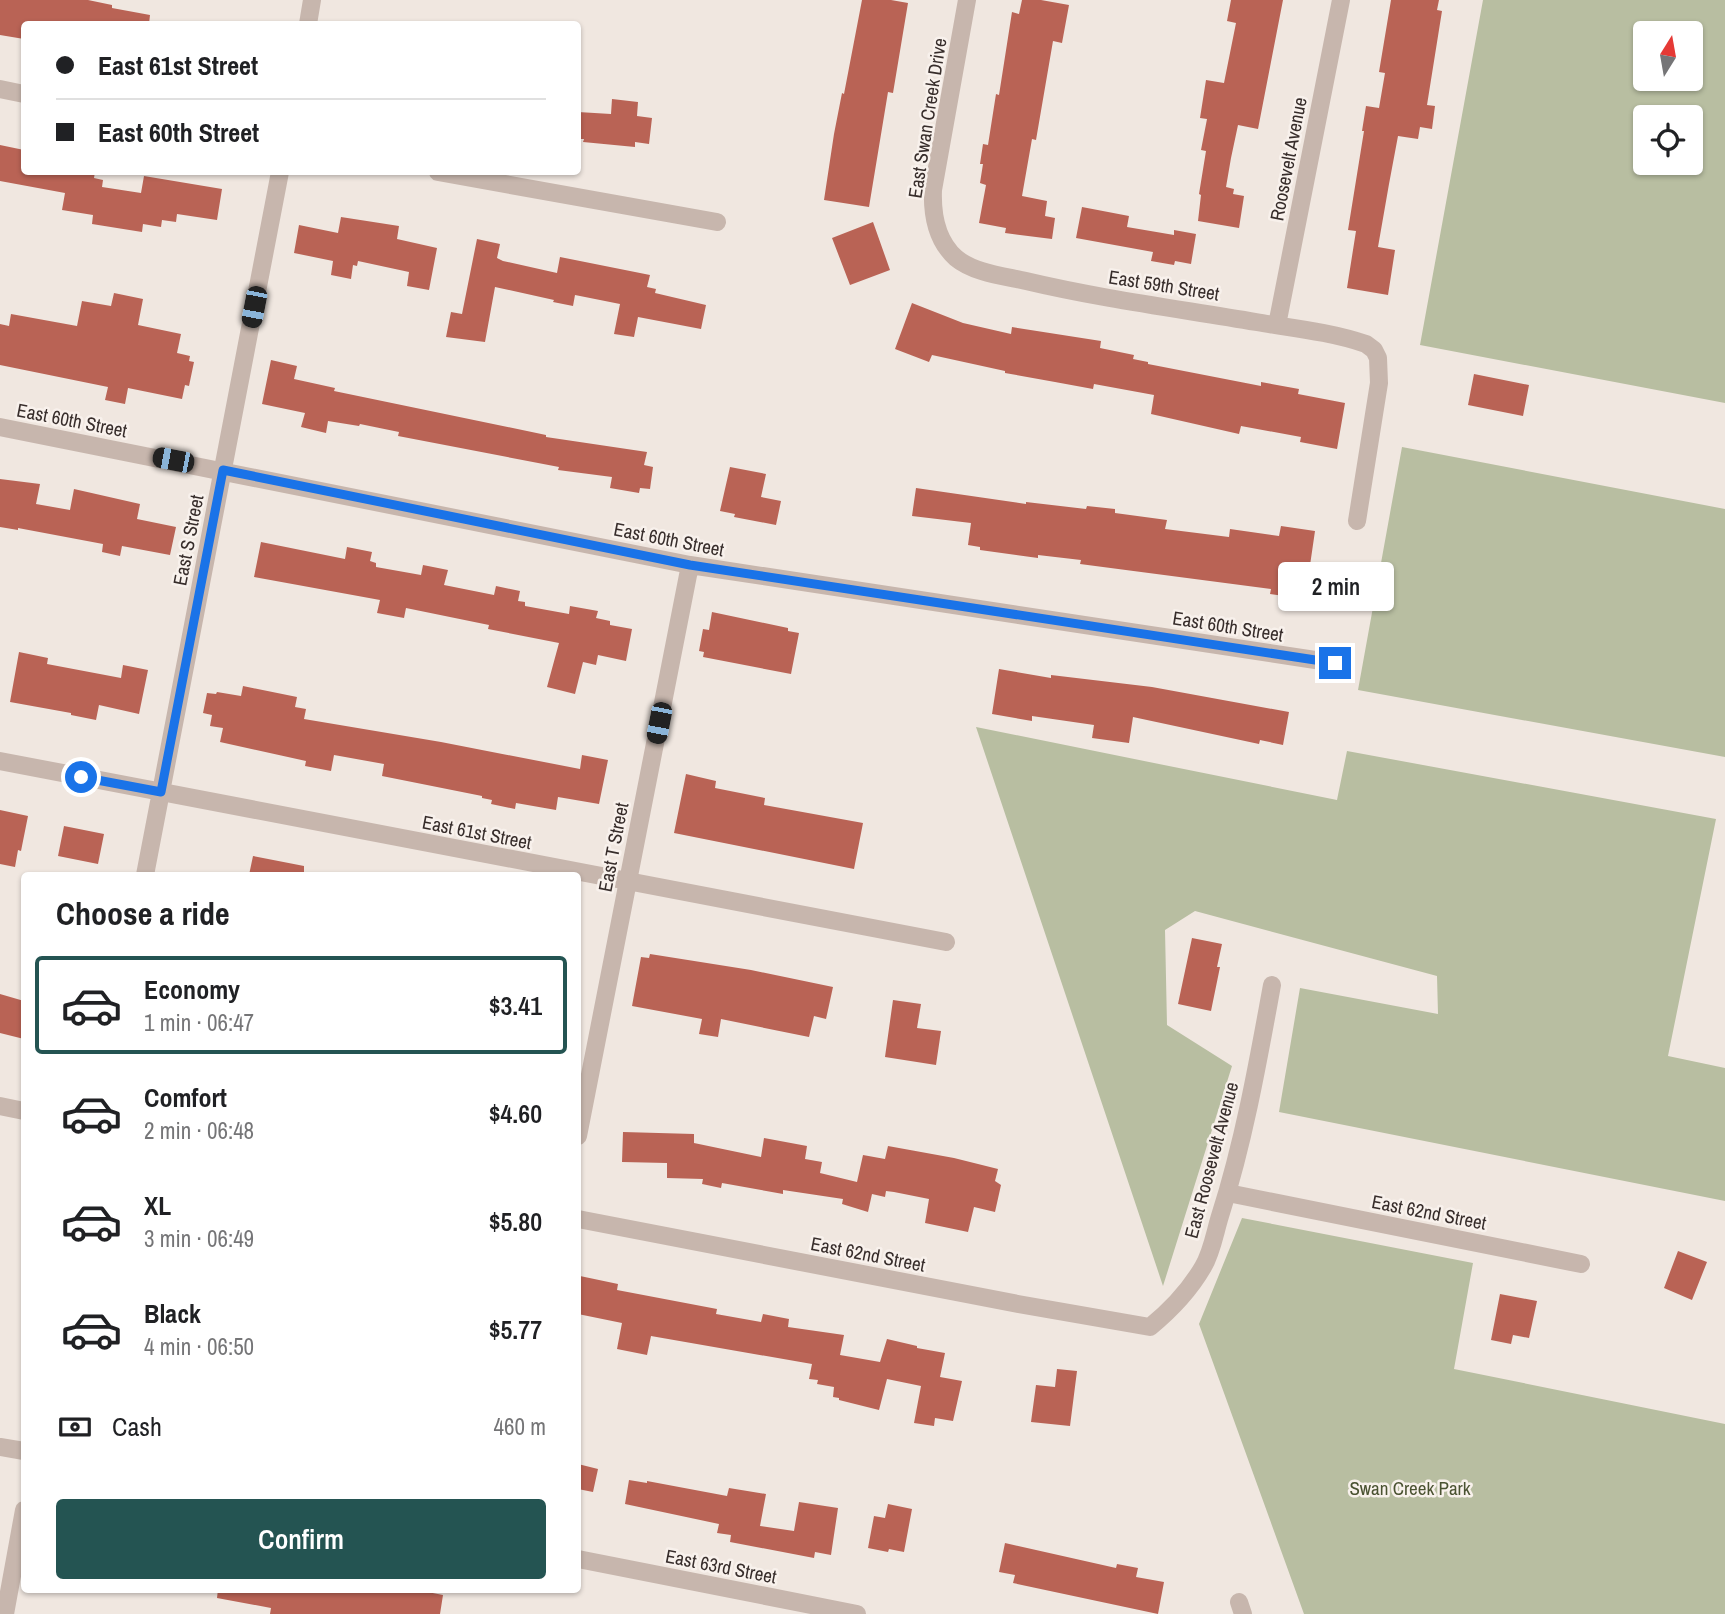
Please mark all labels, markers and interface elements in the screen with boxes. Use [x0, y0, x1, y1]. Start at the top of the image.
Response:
north arrow [1633, 21, 1703, 91]
map controls [1633, 21, 1703, 175]
street label: East Swan Creek Drive [901, 36, 953, 200]
text: East 61st Street [98, 48, 258, 83]
street label: Roosevelt Avenue [1263, 95, 1313, 223]
button: locate [1633, 105, 1703, 175]
text: East 60th Street [98, 115, 259, 150]
street label: East 59th Street [1107, 263, 1222, 307]
car [240, 284, 269, 330]
street label: East 60th Street [15, 397, 130, 444]
car [151, 446, 196, 474]
street label: East S Street [166, 492, 210, 588]
street label: East 60th Street [612, 516, 727, 563]
callout: 2 min [1277, 562, 1393, 610]
text: 2 min [1312, 571, 1360, 602]
street label: East 60th Street [1171, 604, 1286, 648]
route end [1319, 647, 1351, 679]
car [645, 700, 674, 746]
route start [65, 761, 97, 793]
street label: East T Street [592, 799, 635, 894]
street label: East 61st Street [420, 809, 535, 855]
text: Choose a ride [56, 892, 230, 935]
text: Economy [144, 972, 240, 1007]
icon: car [60, 974, 123, 1037]
text: $3.41 [489, 988, 542, 1023]
text: 1 min · 06:47 [144, 1007, 254, 1038]
street label: East Roosevelt Avenue [1178, 1079, 1244, 1241]
text: Comfort [144, 1080, 227, 1115]
icon: car [60, 1082, 123, 1145]
text: $4.60 [489, 1096, 542, 1131]
text: 2 min · 06:48 [144, 1115, 254, 1146]
text: XL [144, 1188, 171, 1223]
street label: East 62nd Street [1370, 1188, 1489, 1236]
icon: car [60, 1190, 123, 1253]
text: $5.80 [489, 1204, 542, 1239]
text: 3 min · 06:49 [144, 1223, 254, 1254]
street label: East 62nd Street [809, 1230, 928, 1278]
text: Black [144, 1296, 201, 1331]
icon: car [60, 1298, 123, 1361]
text: $5.77 [489, 1312, 542, 1347]
text: 4 min · 06:50 [144, 1331, 254, 1362]
icon: cash [56, 1408, 94, 1446]
text: Cash [112, 1409, 162, 1444]
text: 460 m [494, 1411, 546, 1442]
park label: Swan Creek Park [1349, 1475, 1471, 1501]
button: Confirm [56, 1499, 546, 1579]
street label: East 63rd Street [663, 1542, 779, 1590]

